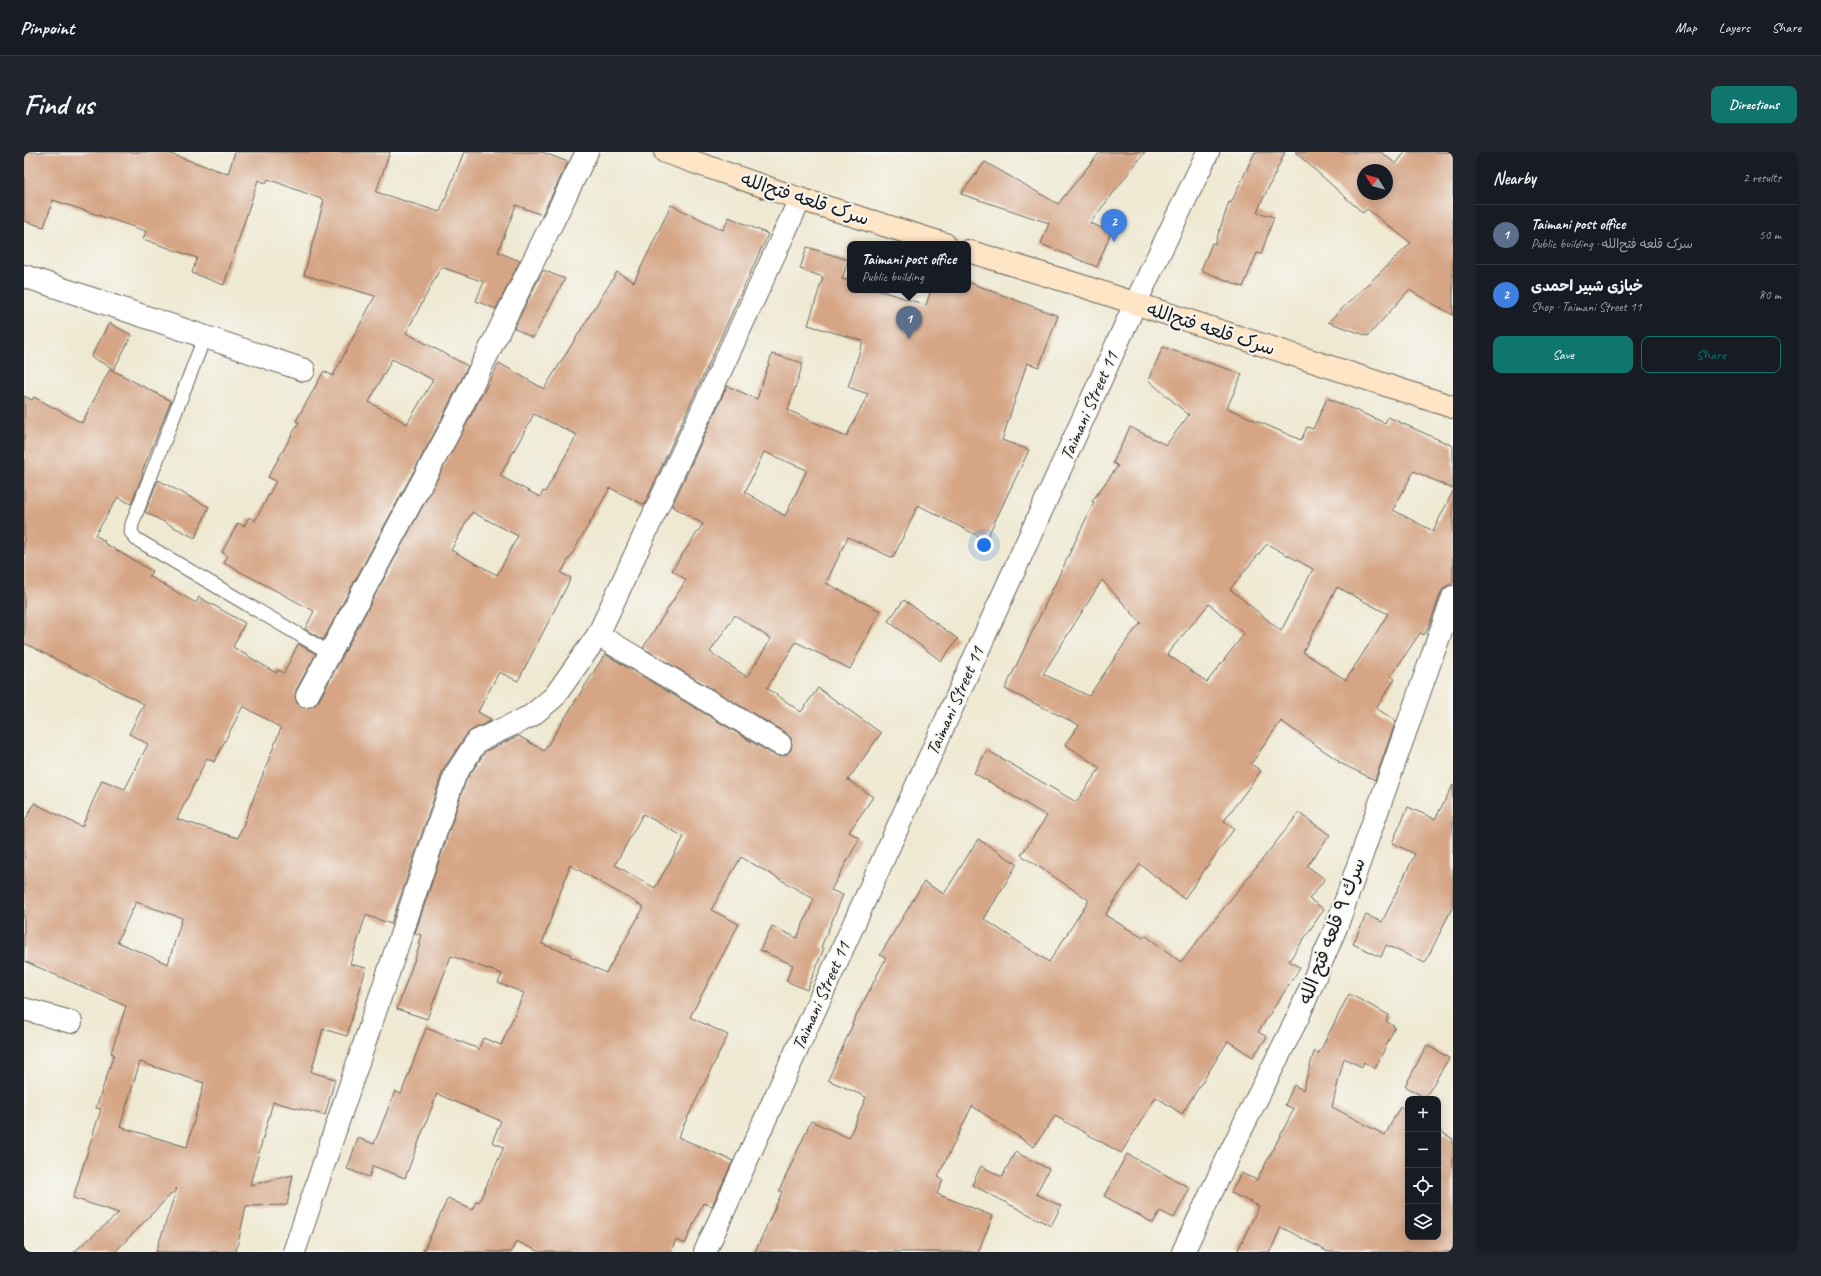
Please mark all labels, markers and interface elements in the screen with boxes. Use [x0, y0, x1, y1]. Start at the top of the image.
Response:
text: Pinpoint [20, 16, 74, 40]
text: Map [1675, 19, 1697, 36]
text: Layers [1719, 19, 1750, 36]
text: Share [1772, 19, 1801, 36]
button: Directions [1711, 86, 1797, 123]
text: Find us [24, 87, 94, 122]
north arrow [1357, 164, 1393, 200]
street label: سرک قلعه فتح‌الله [738, 167, 872, 231]
text: Nearby [1493, 168, 1536, 189]
text: 2 results [1743, 170, 1781, 186]
pin: 2 [1101, 209, 1127, 242]
text: Taimani post office [1531, 215, 1625, 234]
text: 1 [1503, 227, 1509, 243]
text: 50 m [1759, 227, 1781, 243]
text: Public building · سرک قلعه فتح‌الله [1531, 236, 1693, 252]
popup [847, 241, 971, 293]
text: Taimani post office [862, 250, 956, 269]
text: Public building [862, 269, 924, 285]
text: خبازی شبیر احمدی [1531, 277, 1643, 296]
text: 2 [1503, 287, 1509, 303]
text: 80 m [1759, 287, 1781, 303]
street label: سرک قلعه فتح‌الله [1144, 297, 1278, 361]
text: Shop · Taimani Street 11 [1531, 299, 1642, 315]
pin: 1 [896, 306, 922, 339]
button: Save [1493, 336, 1633, 373]
button: Share [1641, 336, 1781, 373]
street label: Taimani Street 11 [1054, 347, 1124, 464]
your location [974, 535, 994, 555]
street label: Taimani Street 11 [920, 642, 990, 759]
street label: سرك ٩ قلعه فتح الله [1293, 854, 1371, 1008]
street label: Taimani Street 11 [786, 937, 856, 1054]
map controls [1405, 1096, 1441, 1240]
button: + [1405, 1096, 1441, 1132]
button: − [1405, 1132, 1441, 1168]
button: locate [1405, 1168, 1441, 1204]
button: layers [1405, 1204, 1441, 1240]

